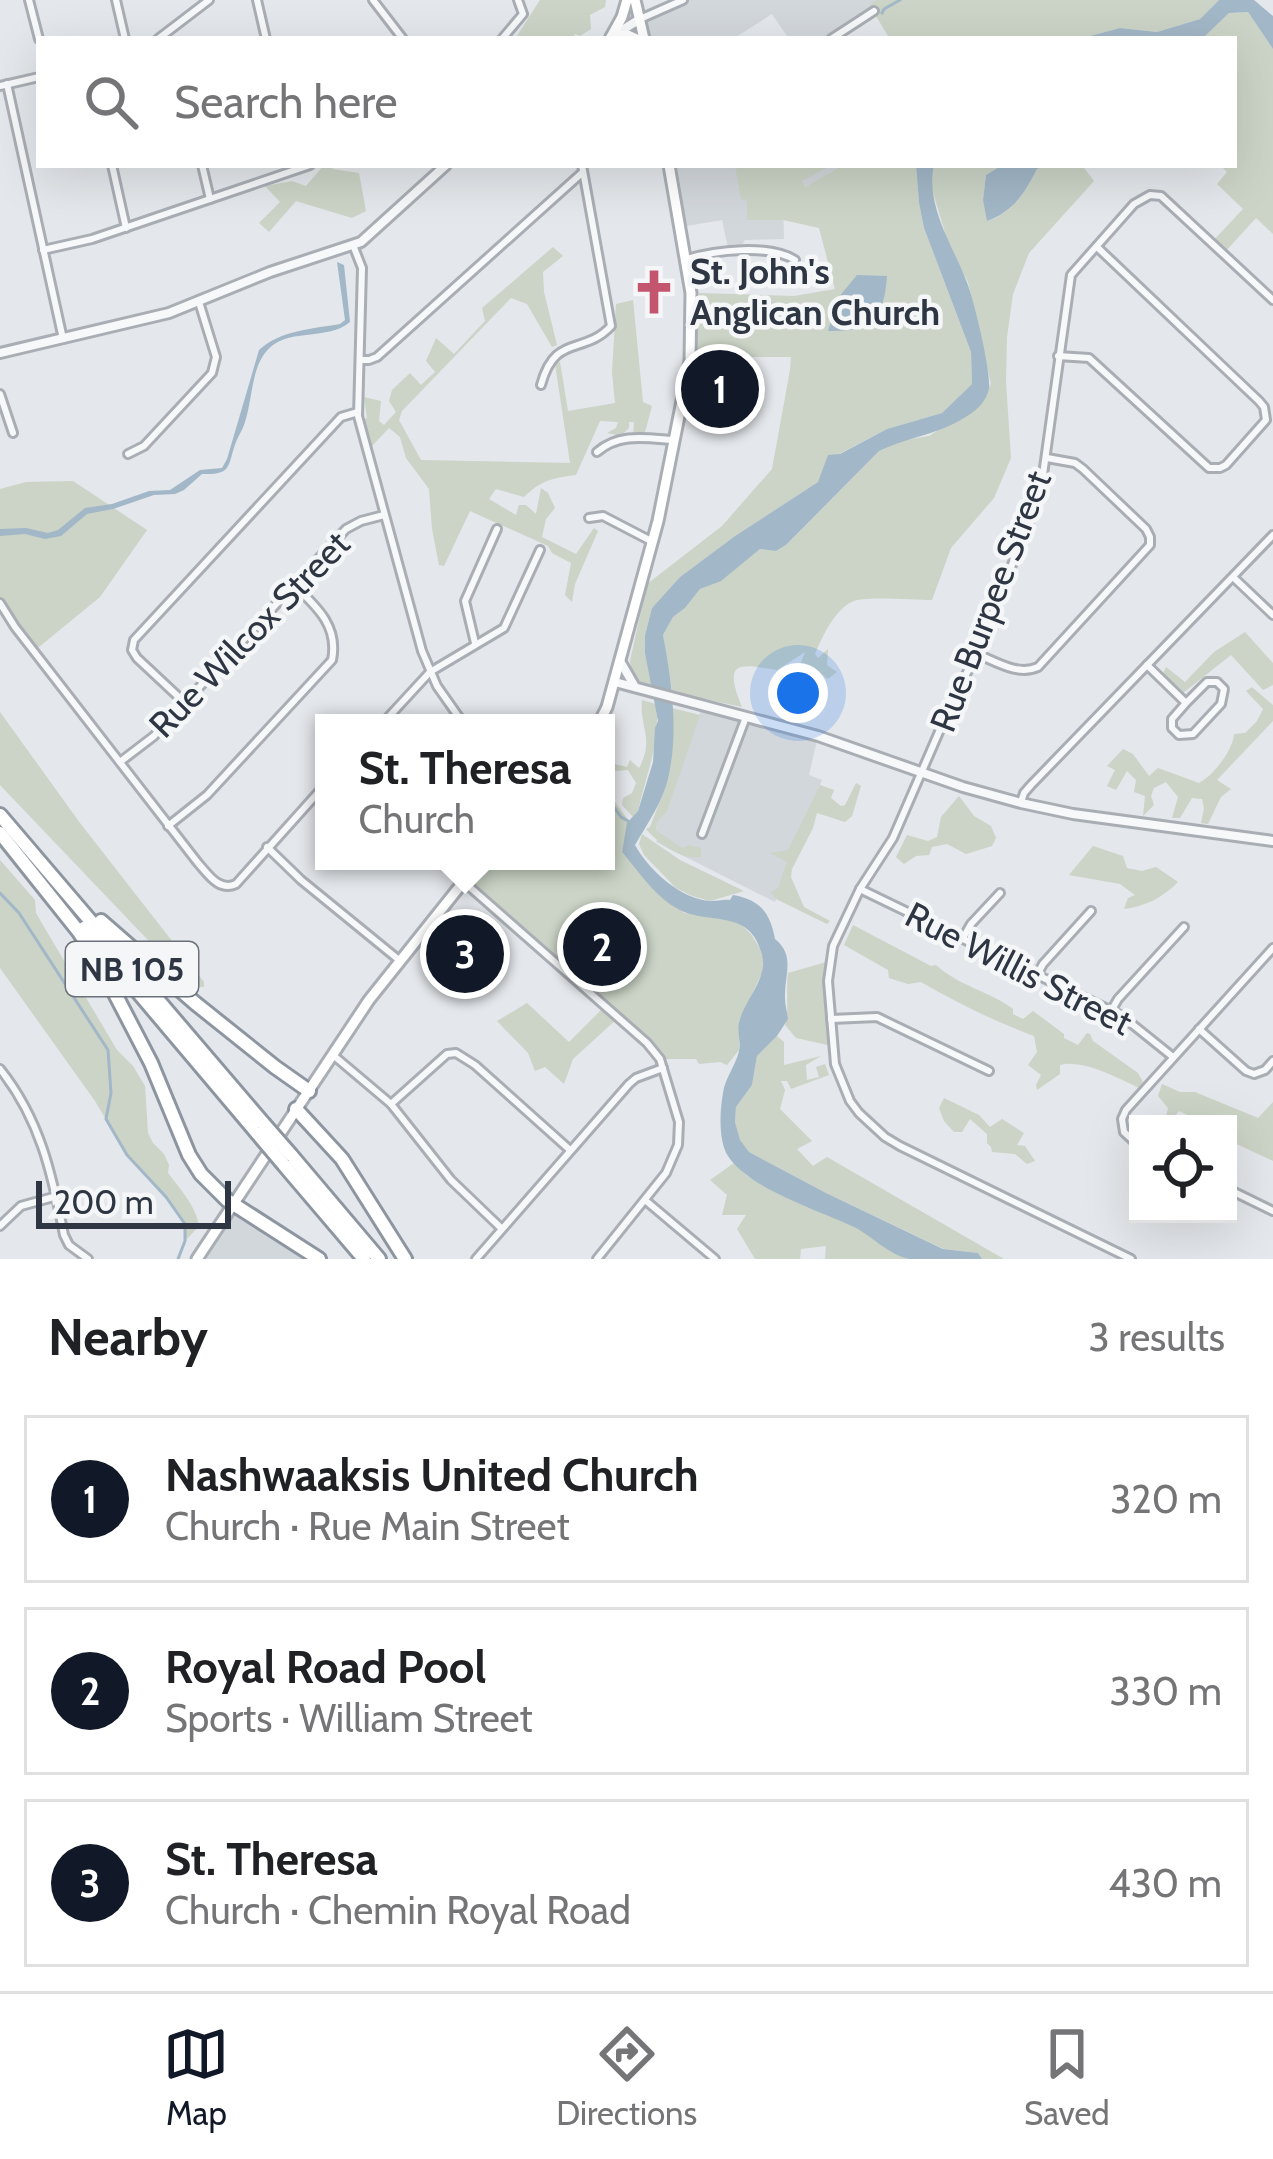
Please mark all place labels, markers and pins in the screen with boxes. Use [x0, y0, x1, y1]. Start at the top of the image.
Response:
place label: St. John's Anglican Church [690, 249, 940, 334]
church icon: St. John's Anglican Church [629, 267, 679, 317]
pin: 1 [681, 344, 759, 434]
pin: 2 [563, 902, 641, 992]
pin: 3 [426, 909, 504, 999]

